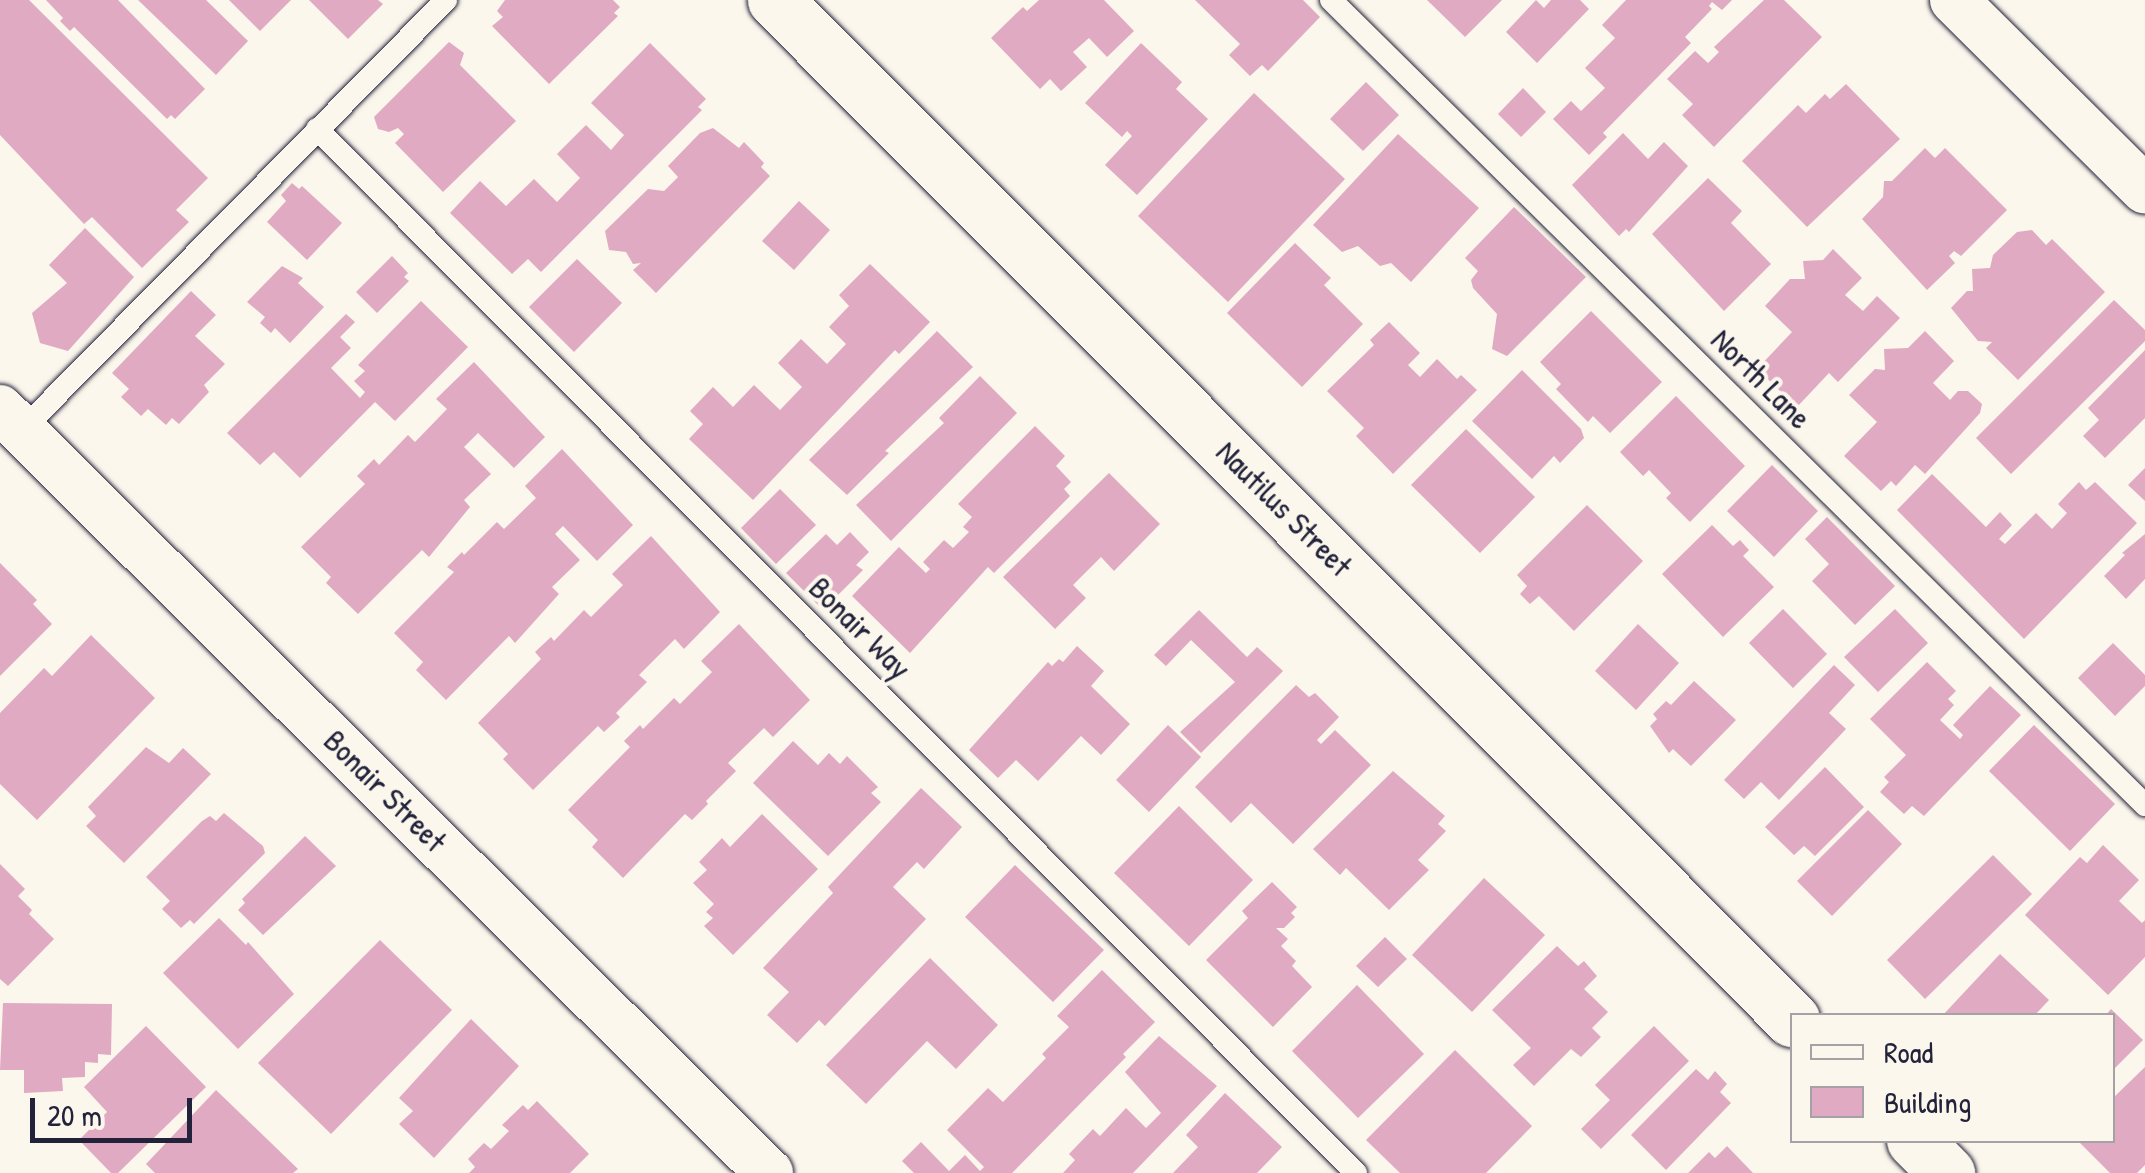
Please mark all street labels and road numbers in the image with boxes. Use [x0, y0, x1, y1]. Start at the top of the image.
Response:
street label: North Lane [1703, 321, 1819, 437]
street label: Nautilus Street [1208, 433, 1360, 585]
street label: Bonair Way [801, 569, 919, 687]
street label: Bonair Street [316, 722, 454, 860]

